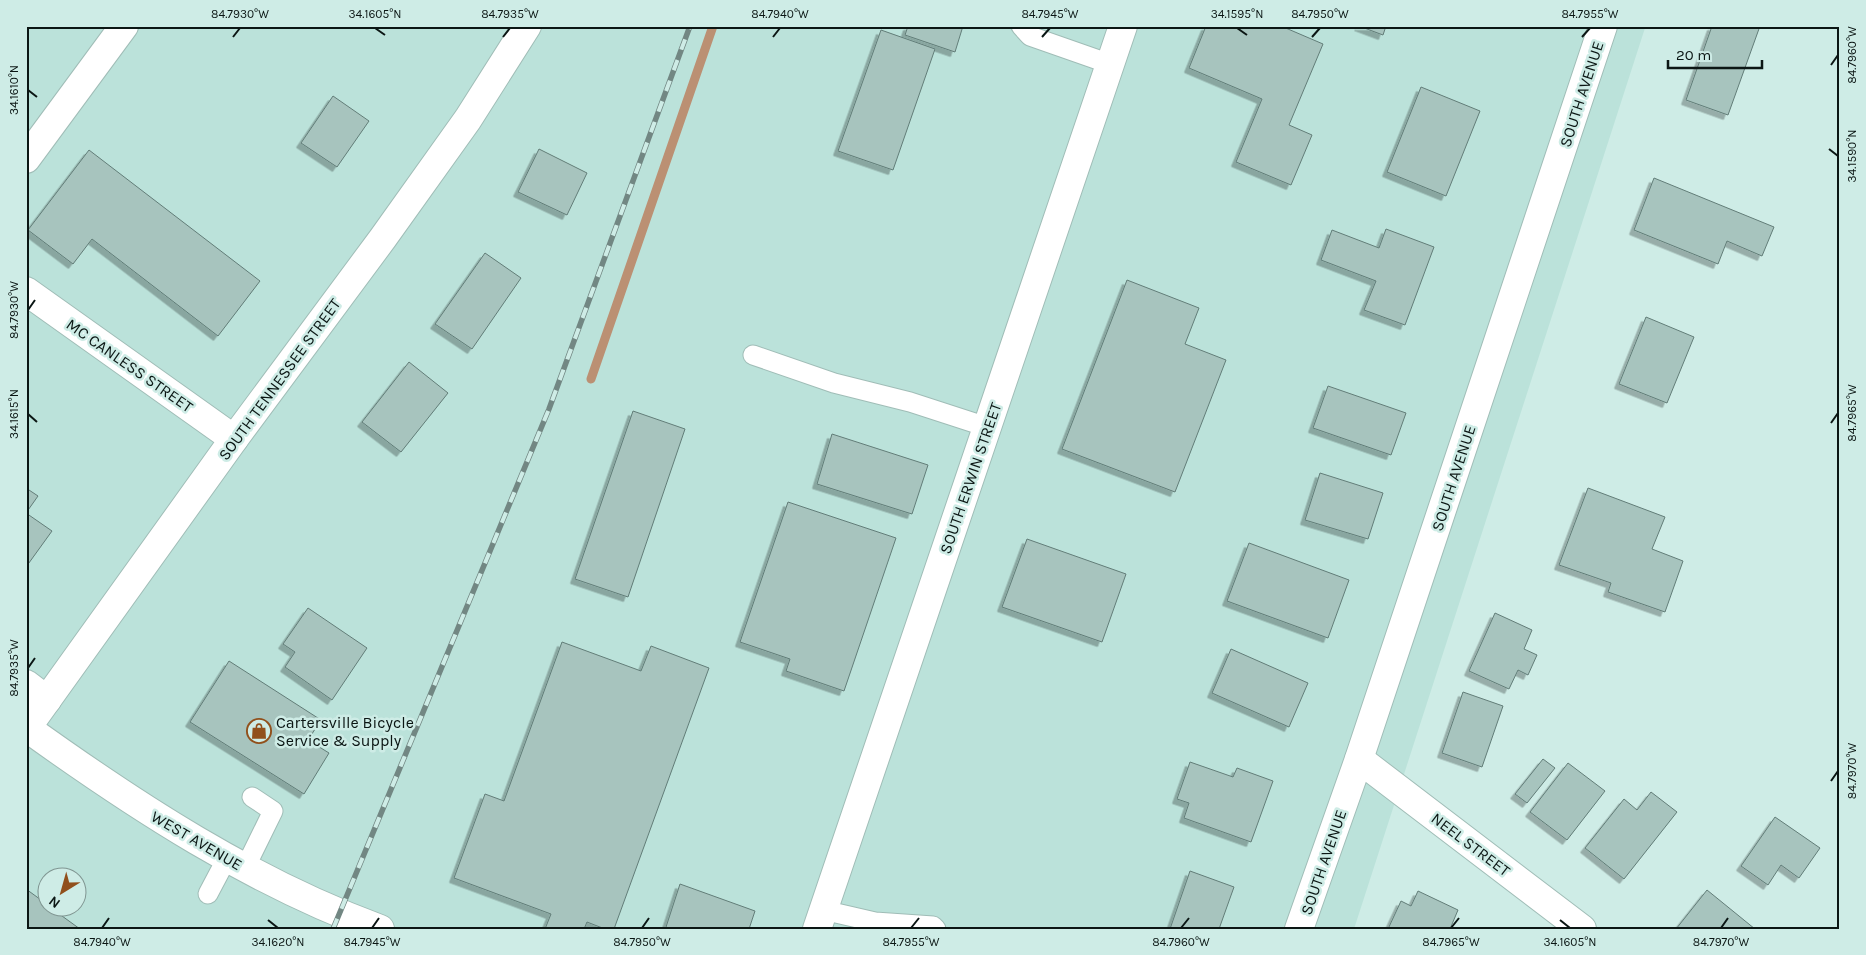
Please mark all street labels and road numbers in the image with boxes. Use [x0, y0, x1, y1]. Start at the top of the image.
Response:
street label: SOUTH AVENUE [1555, 39, 1608, 149]
street label: SOUTH TENNESSEE STREET [214, 295, 345, 464]
street label: MC CANLESS STREET [63, 315, 197, 416]
street label: SOUTH ERWIN STREET [936, 400, 1005, 556]
street label: SOUTH AVENUE [1427, 423, 1480, 533]
street label: WEST AVENUE [148, 807, 246, 874]
street label: SOUTH AVENUE [1297, 807, 1350, 917]
street label: NEEL STREET [1428, 809, 1514, 880]

